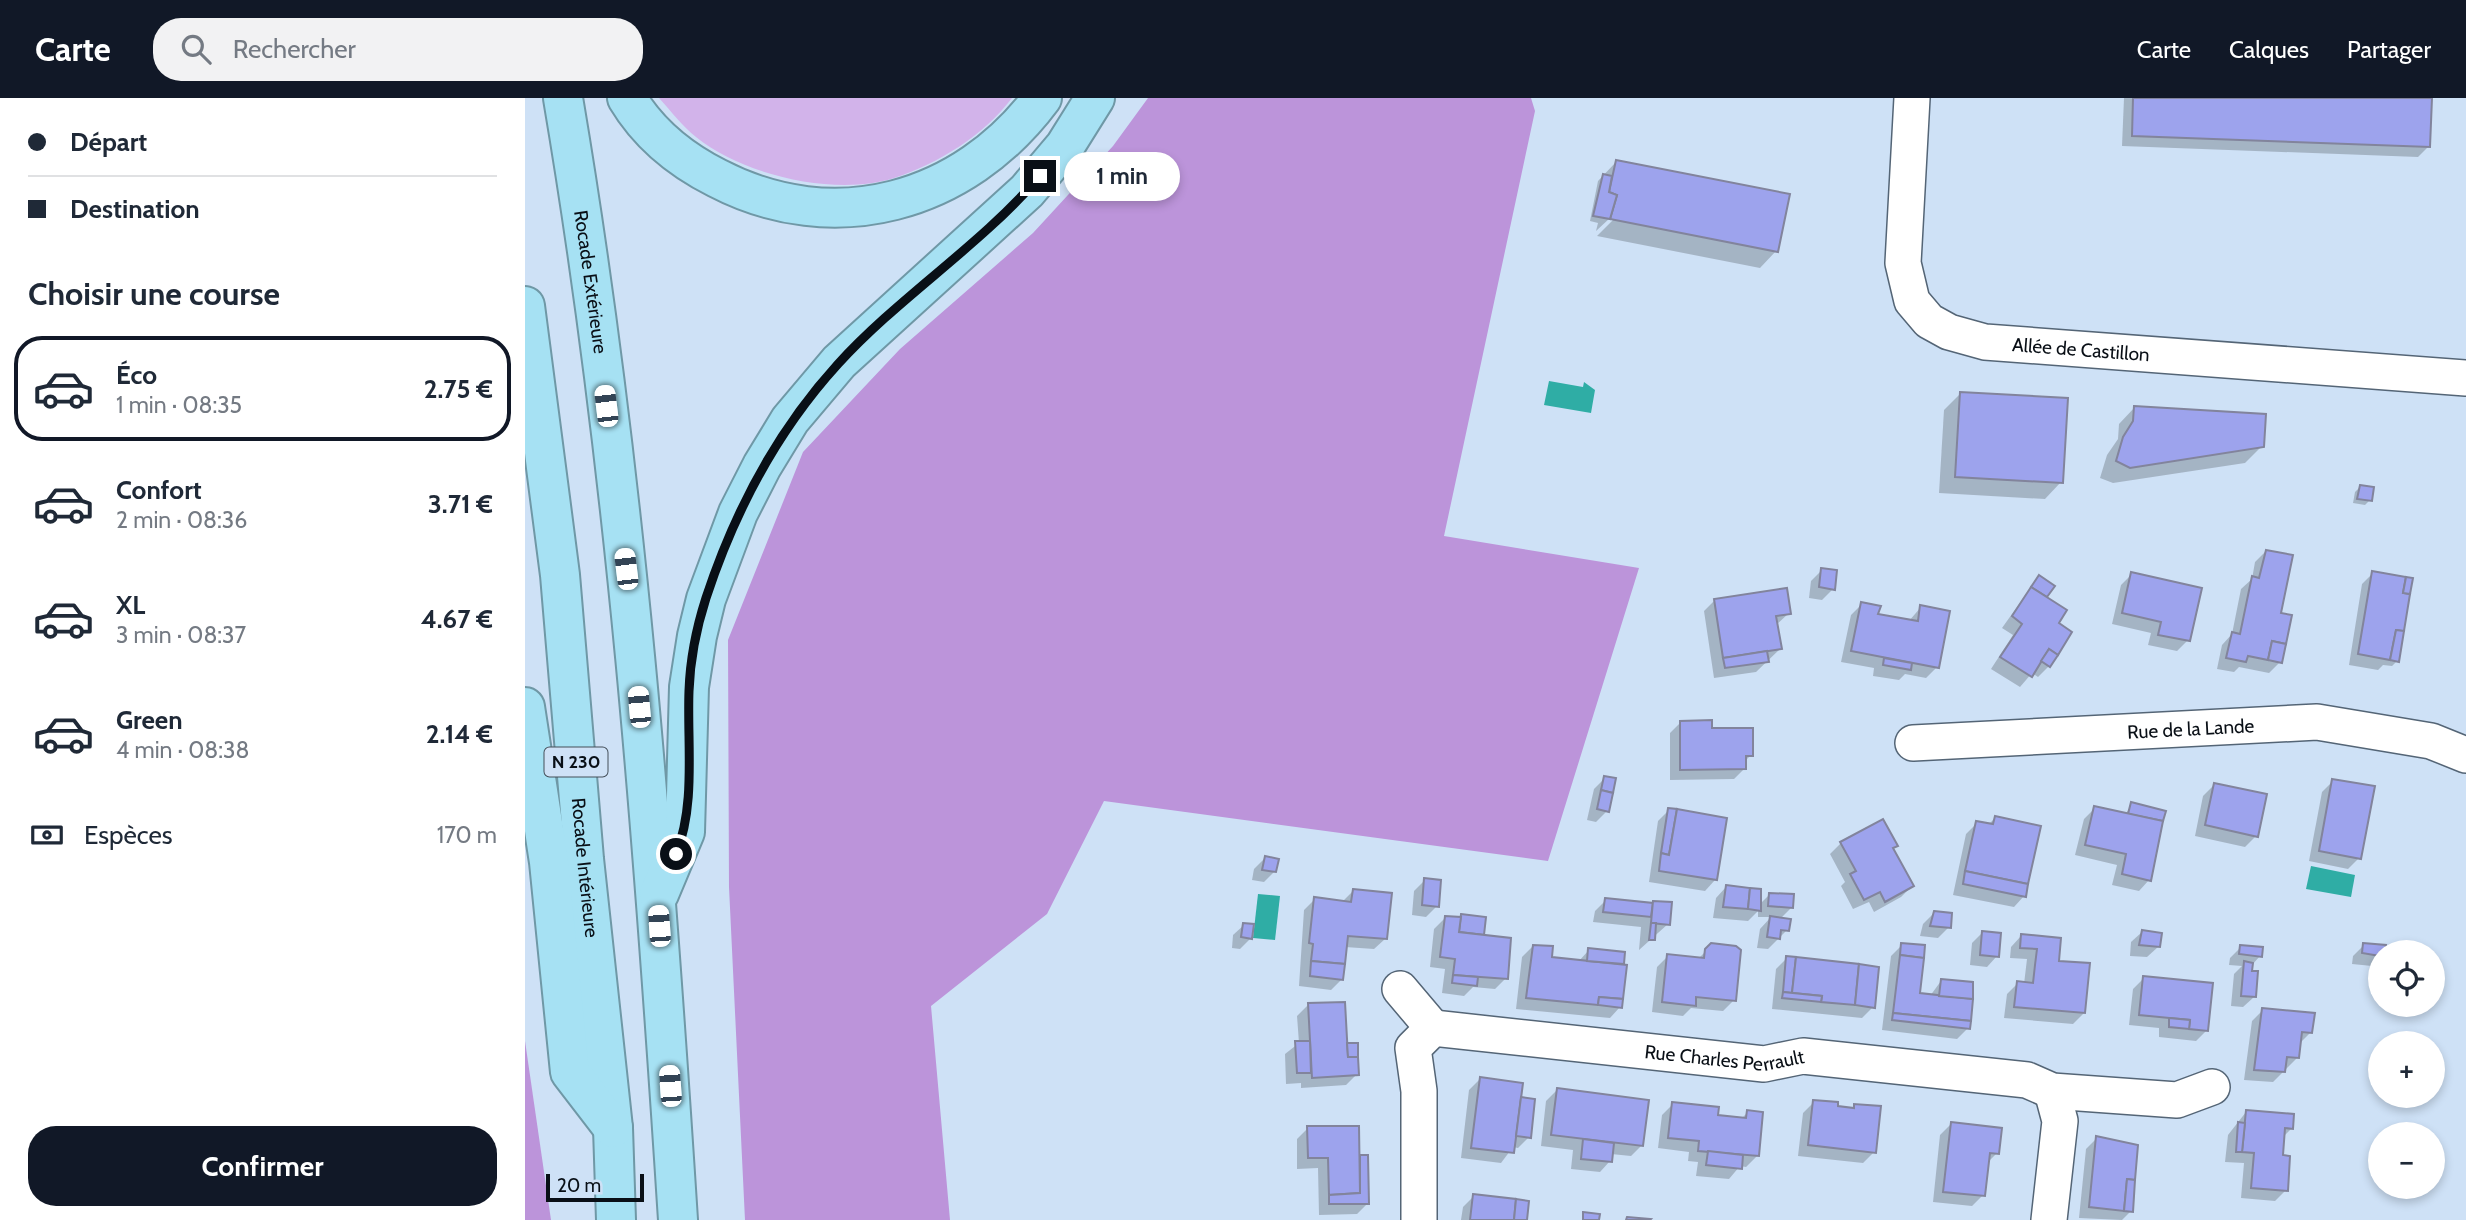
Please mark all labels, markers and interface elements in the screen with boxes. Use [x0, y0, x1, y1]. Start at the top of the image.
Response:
search box [153, 18, 643, 81]
text: Carte [35, 29, 111, 69]
icon: search [177, 30, 215, 68]
text: Rechercher [233, 33, 356, 65]
text: Carte [2137, 35, 2191, 64]
text: Calques [2229, 35, 2309, 64]
text: Partager [2347, 35, 2431, 64]
text: Départ [70, 126, 147, 158]
callout: 1 min [1065, 152, 1180, 200]
route end [1024, 160, 1056, 192]
text: 1 min [1096, 162, 1148, 190]
text: Destination [70, 193, 200, 225]
street label: Rocade Extérieure [569, 209, 612, 355]
text: Choisir une course [28, 274, 280, 313]
street label: Allée de Castillon [2011, 333, 2151, 366]
icon: car [32, 357, 95, 420]
text: Éco [116, 359, 157, 391]
text: 2.75 € [424, 373, 493, 405]
car [594, 384, 619, 428]
text: 1 min · 08:35 [116, 391, 242, 419]
icon: car [32, 472, 95, 535]
text: Confort [116, 474, 202, 506]
text: 3.71 € [428, 488, 493, 520]
text: 2 min · 08:36 [116, 506, 247, 534]
car [614, 547, 639, 591]
icon: car [32, 587, 95, 650]
text: XL [116, 589, 145, 621]
text: 4.67 € [421, 603, 493, 635]
text: 3 min · 08:37 [116, 621, 246, 649]
car [627, 685, 652, 729]
icon: car [32, 702, 95, 765]
text: Green [116, 704, 183, 736]
street label: Rue de la Lande [2127, 714, 2255, 744]
text: 2.14 € [426, 718, 493, 750]
text: 4 min · 08:38 [116, 736, 249, 764]
road number: N 230 [545, 748, 607, 776]
street label: Rocade Intérieure [567, 797, 603, 939]
icon: cash [28, 816, 66, 854]
text: Espèces [84, 819, 173, 851]
text: 170 m [437, 821, 497, 849]
route start [660, 838, 692, 870]
car [648, 904, 671, 948]
map controls [2368, 940, 2445, 1199]
button: locate [2368, 940, 2445, 1017]
button: + [2368, 1031, 2445, 1108]
street label: Rue Charles Perrault [1643, 1040, 1807, 1076]
car [659, 1064, 682, 1108]
button: − [2368, 1122, 2445, 1199]
button: Confirmer [28, 1126, 497, 1206]
scale bar [546, 1171, 644, 1203]
text: 20 m [557, 1174, 601, 1197]

